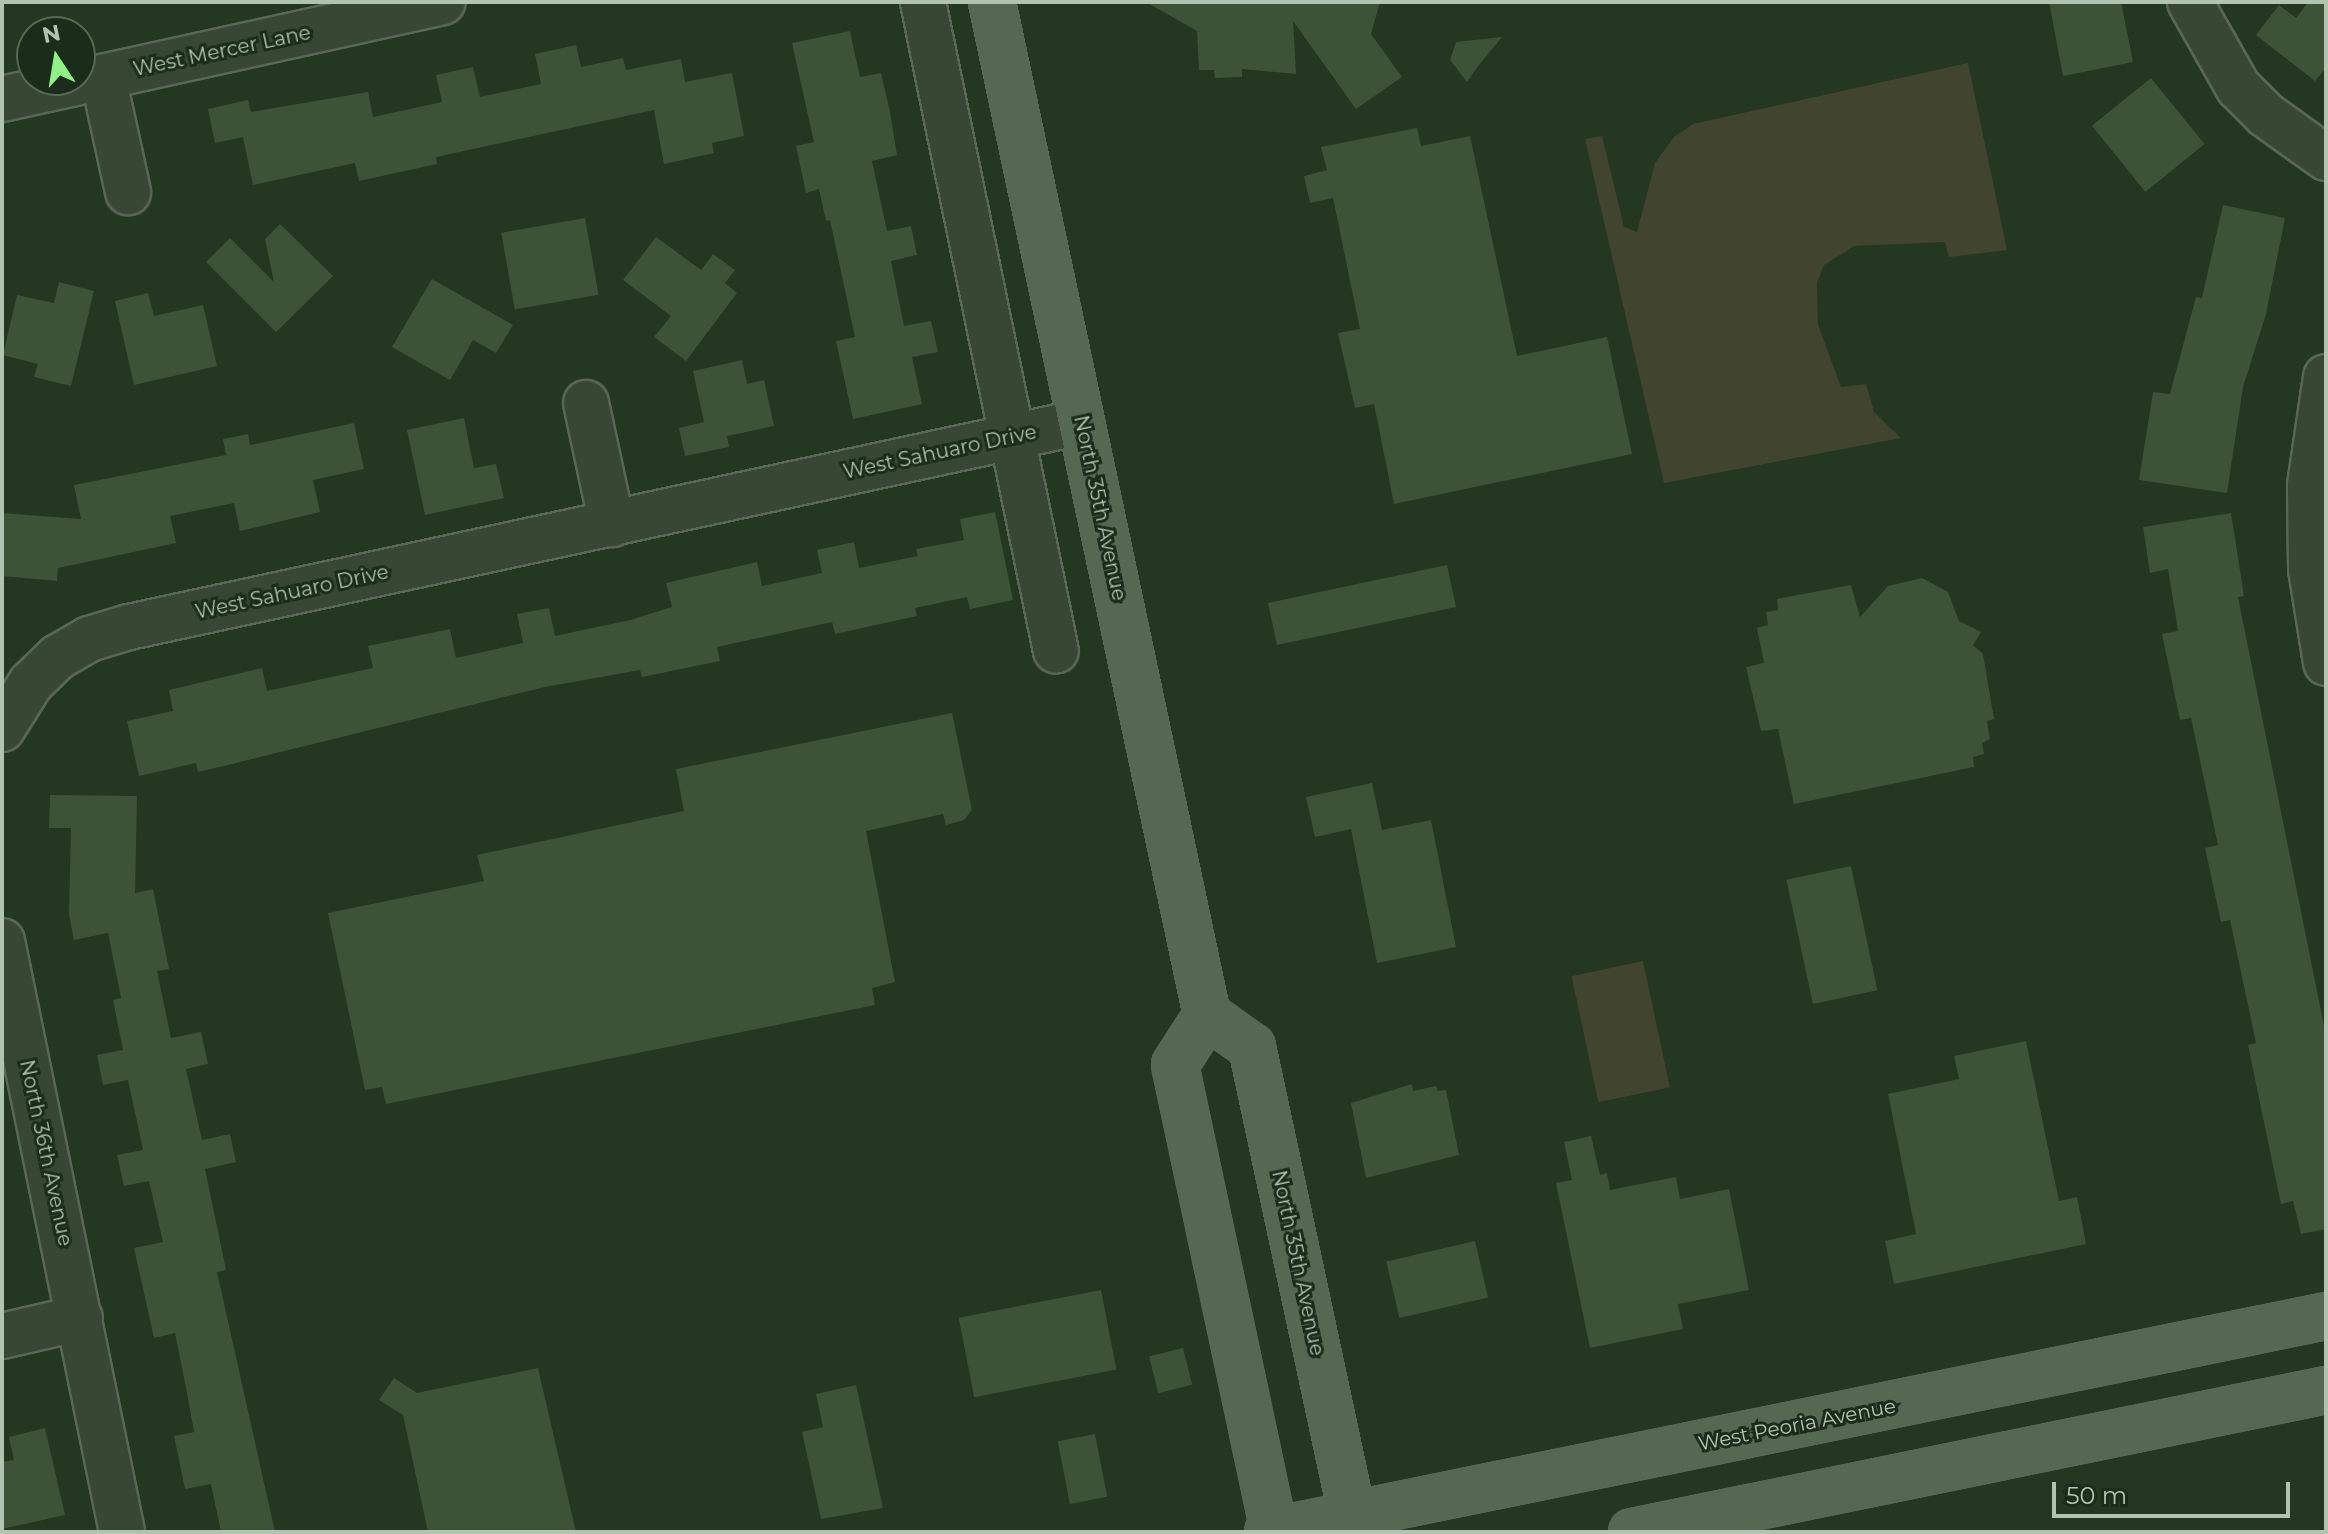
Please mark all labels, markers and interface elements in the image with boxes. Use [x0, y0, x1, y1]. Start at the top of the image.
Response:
north arrow [16, 16, 96, 96]
text: N [40, 19, 63, 49]
street label: West Mercer Lane [131, 20, 313, 82]
street label: North 35th Avenue [1069, 413, 1131, 603]
street label: West Sahuaro Drive [841, 420, 1039, 484]
street label: West Sahuaro Drive [193, 560, 391, 624]
street label: North 36th Avenue [15, 1058, 77, 1248]
street label: North 35th Avenue [1267, 1168, 1329, 1358]
street label: West Peoria Avenue [1696, 1394, 1898, 1456]
scale bar [2056, 1466, 2294, 1516]
text: 50 m [2066, 1481, 2127, 1510]

